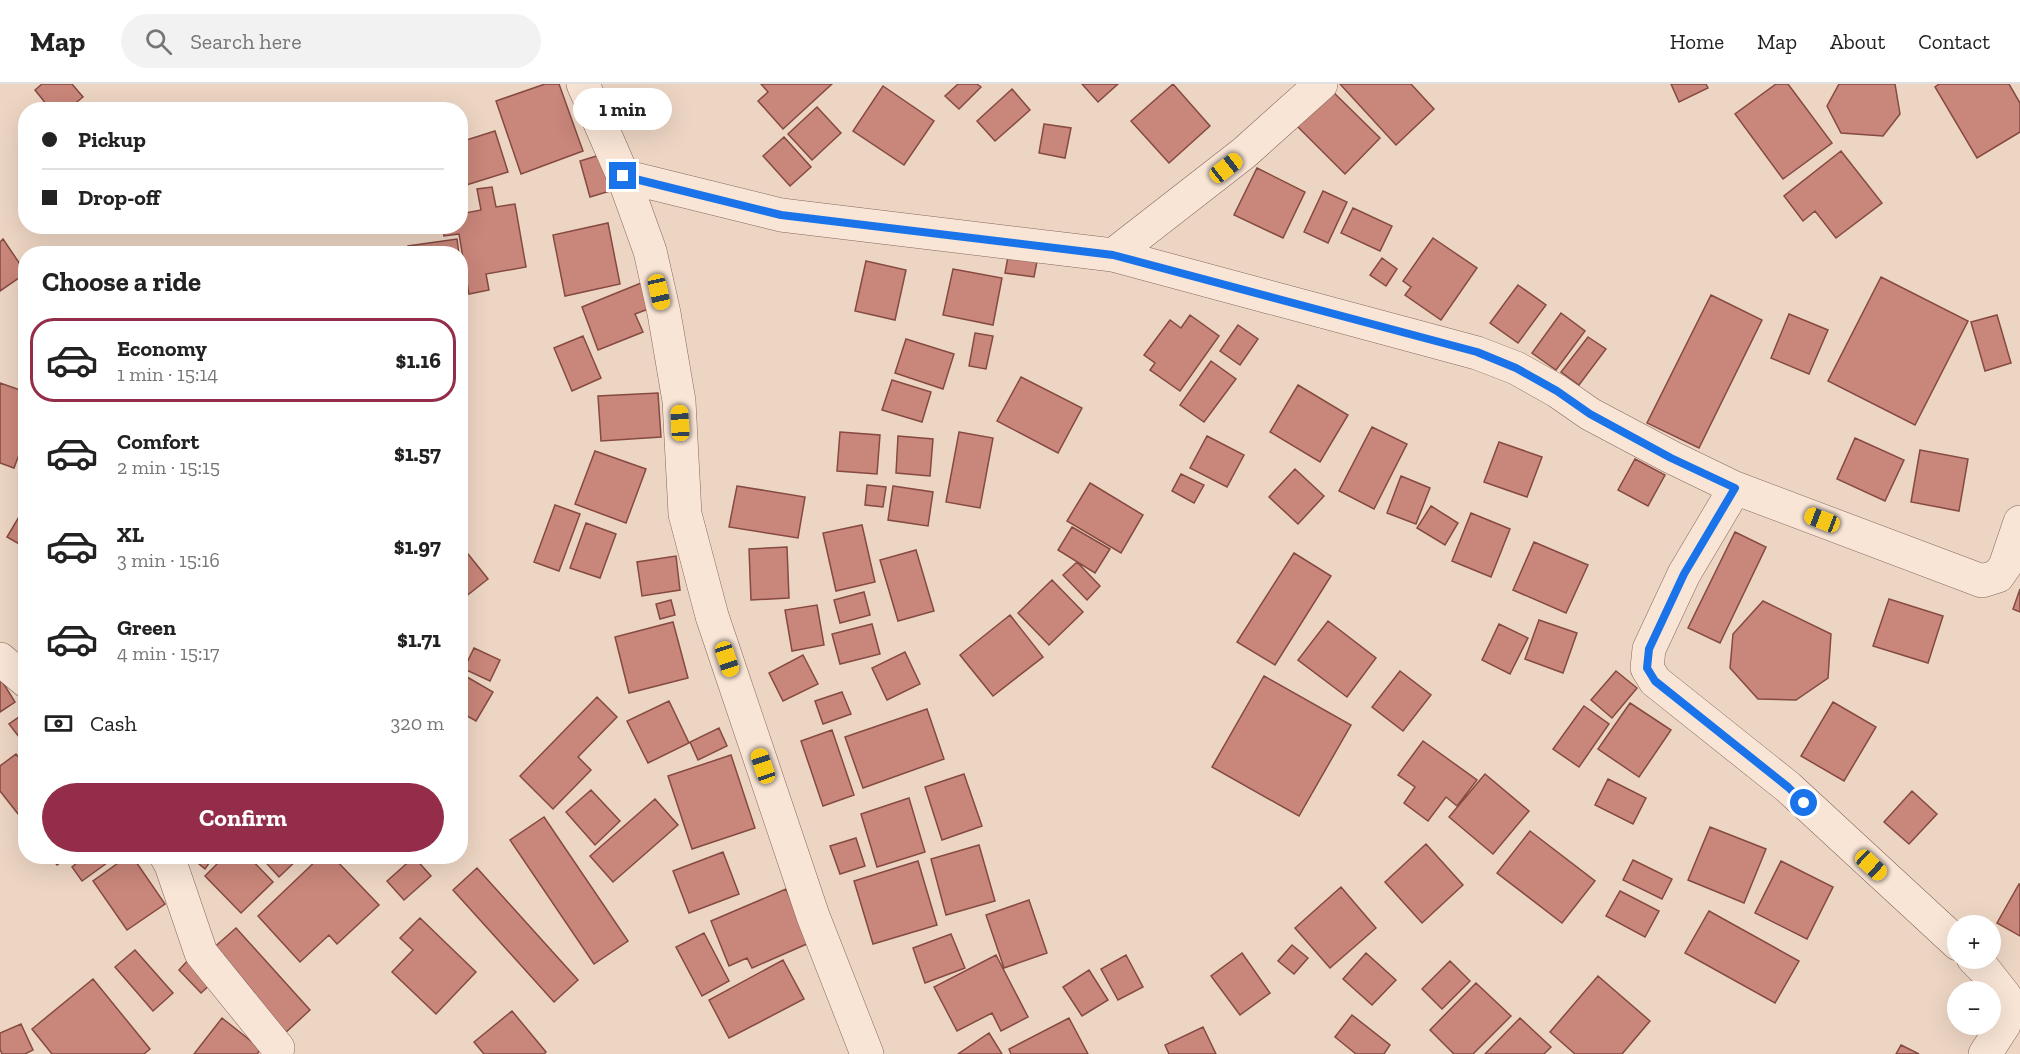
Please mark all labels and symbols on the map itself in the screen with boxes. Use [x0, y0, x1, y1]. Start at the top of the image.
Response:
callout: 1 min [574, 89, 672, 131]
car [1206, 150, 1246, 186]
route end [609, 162, 636, 189]
car [646, 272, 672, 312]
car [670, 405, 690, 441]
car [1802, 505, 1842, 535]
car [713, 639, 741, 679]
car [749, 746, 777, 786]
route start [1790, 789, 1817, 816]
car [1852, 846, 1890, 884]

